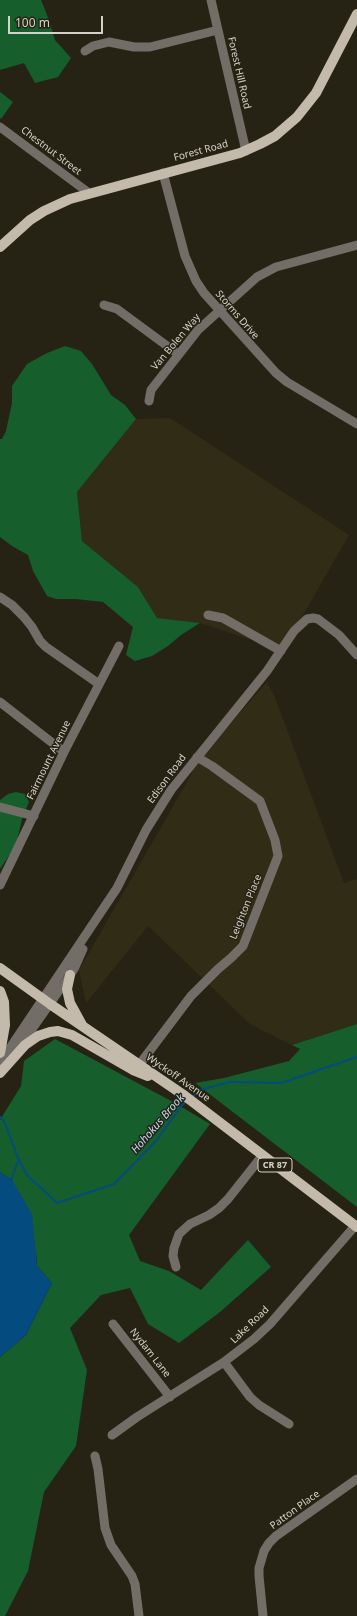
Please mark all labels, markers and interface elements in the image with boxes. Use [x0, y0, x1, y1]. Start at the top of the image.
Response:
scale bar [10, 8, 105, 34]
text: 100 m [15, 14, 50, 31]
street label: Forest Hill Road [225, 36, 253, 110]
street label: Chestnut Street [18, 124, 84, 178]
street label: Forest Road [172, 138, 230, 164]
street label: Storms Drive [213, 288, 261, 342]
street label: Van Bolen Way [149, 312, 203, 372]
street label: Fairmount Avenue [25, 718, 73, 802]
street label: Edison Road [145, 752, 189, 806]
street label: Leighton Place [228, 873, 264, 941]
street label: Wyckoff Avenue [144, 1052, 212, 1104]
water label: Hohokus Brook [129, 1092, 187, 1156]
road number: CR 87 [258, 1158, 292, 1172]
street label: Lake Road [228, 1304, 272, 1346]
street label: Nydam Lane [127, 1326, 173, 1380]
street label: Patton Place [268, 1488, 322, 1532]

